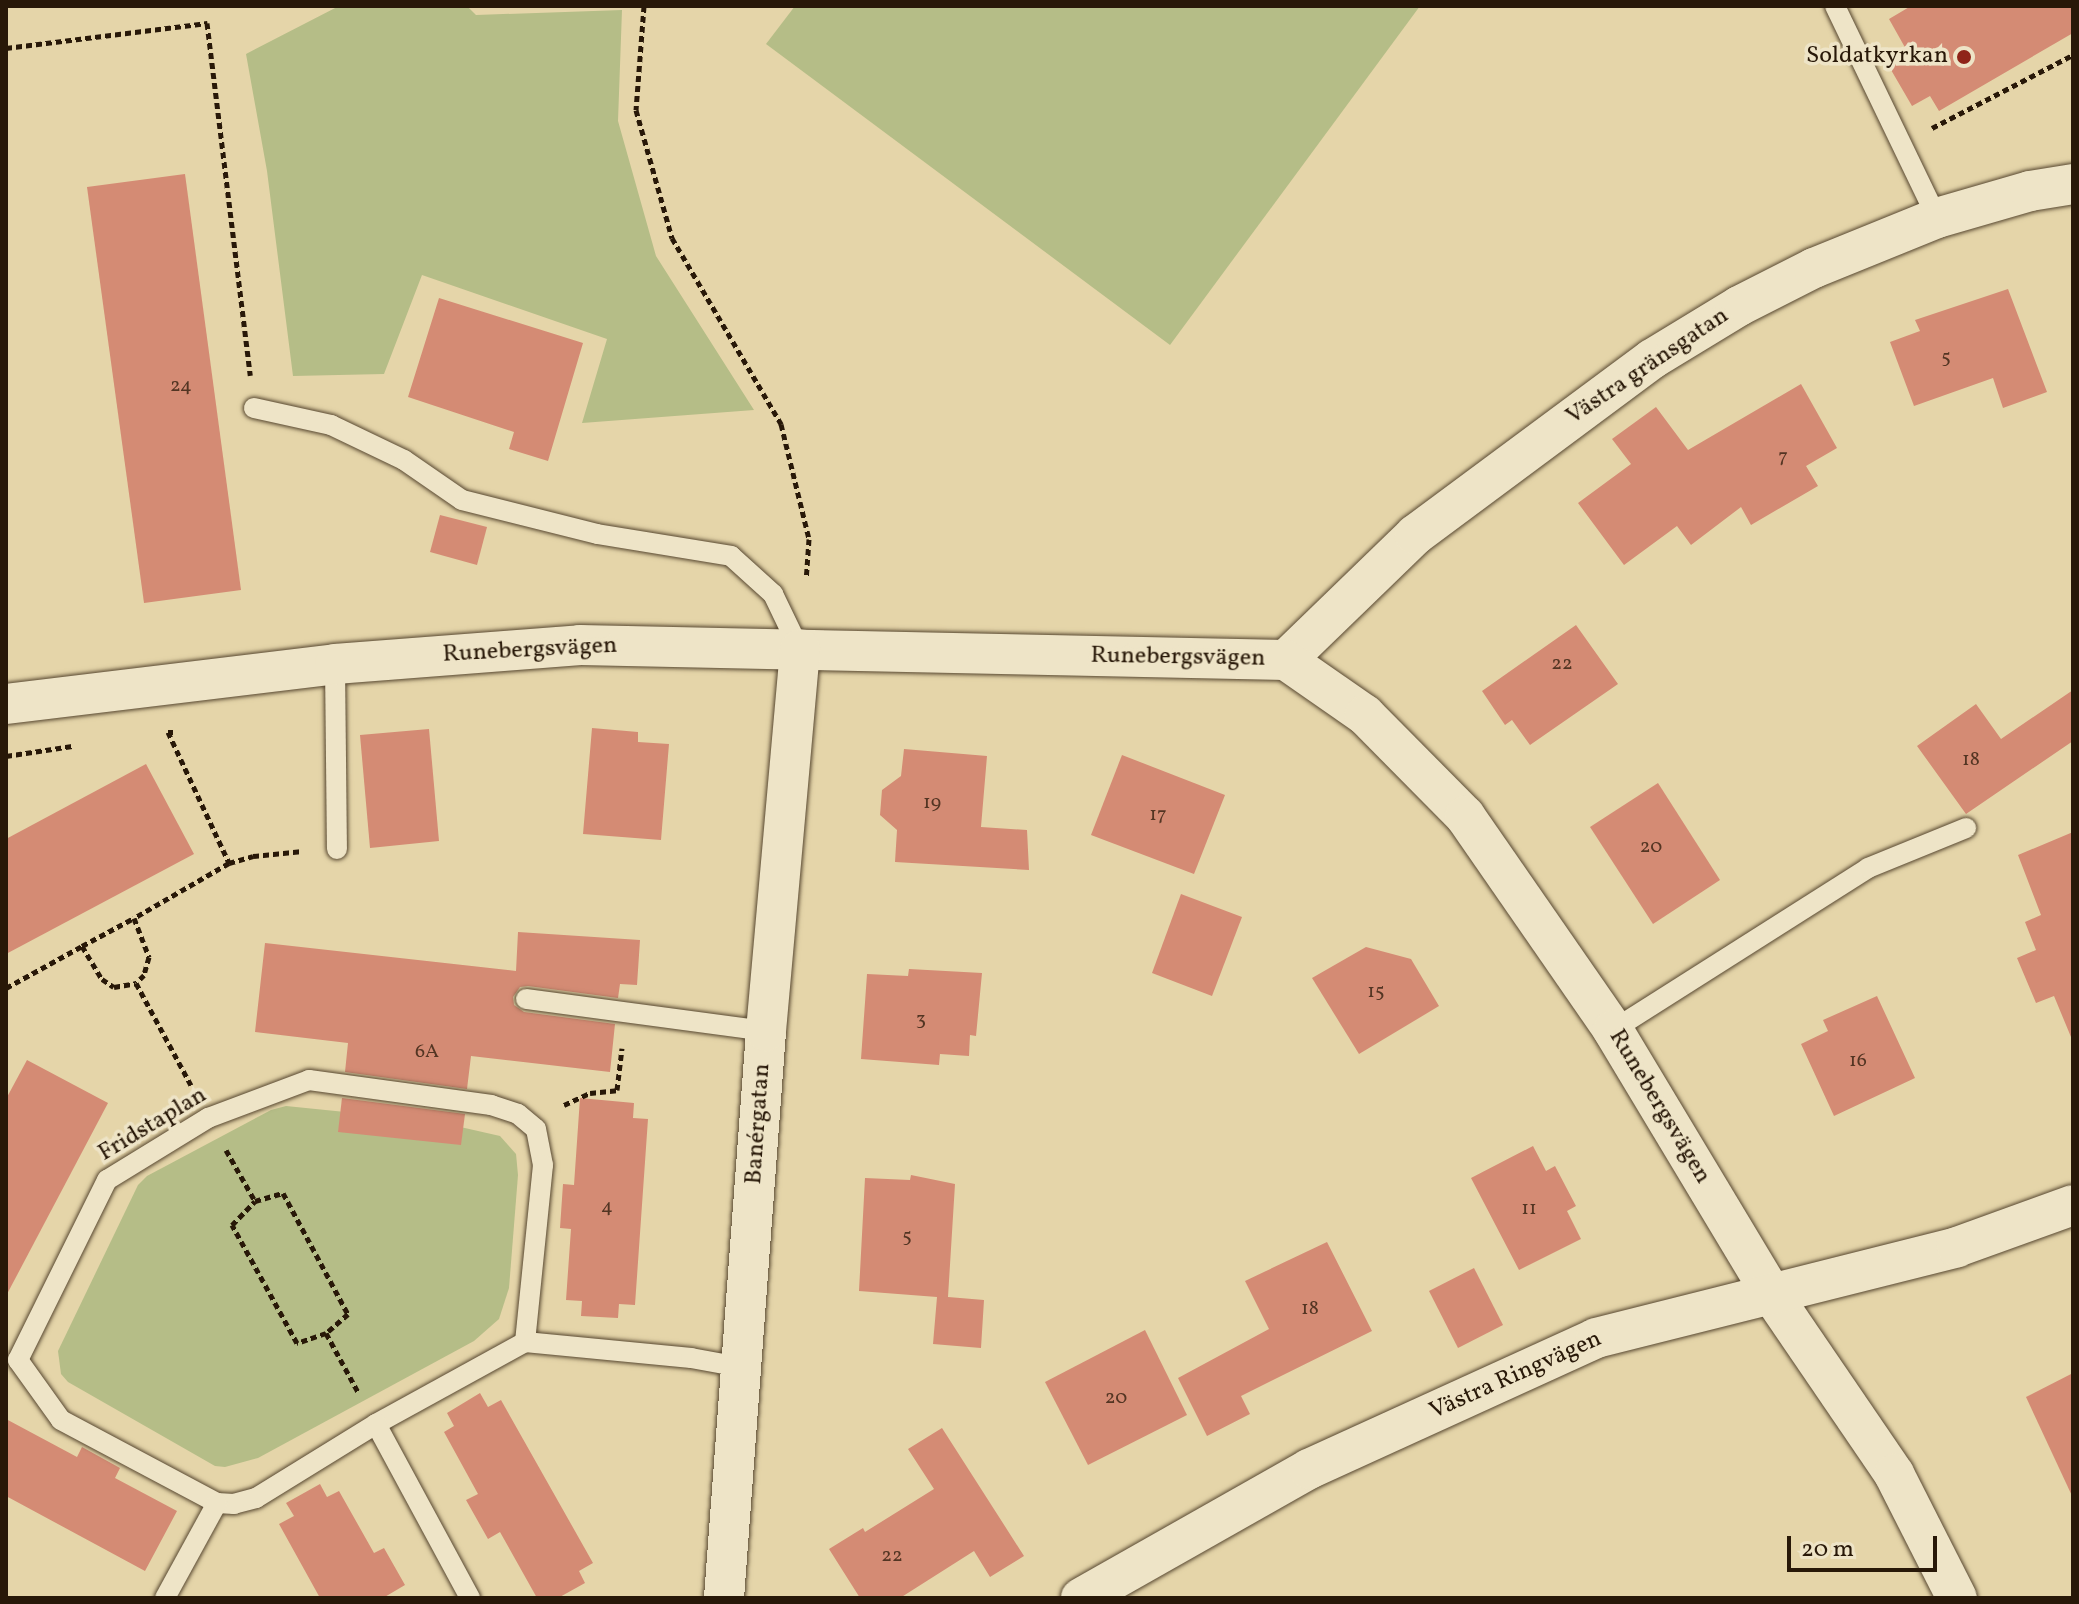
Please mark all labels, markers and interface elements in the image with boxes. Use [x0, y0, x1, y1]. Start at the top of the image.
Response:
place label: Soldatkyrkan [1806, 43, 1948, 71]
marker: Soldatkyrkan [1955, 48, 1973, 66]
street label: Västra gränsgatan [1561, 302, 1735, 432]
house number: 5 [1941, 346, 1951, 370]
house number: 24 [170, 374, 192, 398]
house number: 7 [1778, 445, 1788, 469]
street label: Runebergsvägen [442, 632, 618, 670]
street label: Runebergsvägen [1090, 642, 1266, 674]
house number: 22 [1551, 652, 1573, 676]
house number: 18 [1962, 748, 1980, 772]
house number: 19 [923, 791, 941, 815]
house number: 17 [1149, 803, 1167, 827]
house number: 20 [1640, 835, 1662, 859]
house number: 15 [1367, 980, 1385, 1004]
house number: 3 [916, 1008, 926, 1032]
street label: Runebergsvägen [1602, 1025, 1716, 1189]
house number: 6A [415, 1040, 439, 1064]
house number: 16 [1849, 1049, 1867, 1073]
street label: Banérgatan [740, 1063, 778, 1185]
street label: Fridstaplan [94, 1081, 212, 1169]
house number: 4 [601, 1195, 613, 1219]
house number: 11 [1521, 1197, 1537, 1221]
house number: 5 [902, 1225, 912, 1249]
house number: 18 [1301, 1297, 1319, 1321]
street label: Västra Ringvägen [1426, 1325, 1606, 1427]
house number: 20 [1105, 1386, 1127, 1410]
scale bar [1791, 1520, 1941, 1570]
text: 20 m [1801, 1533, 1854, 1567]
house number: 22 [881, 1544, 903, 1568]

